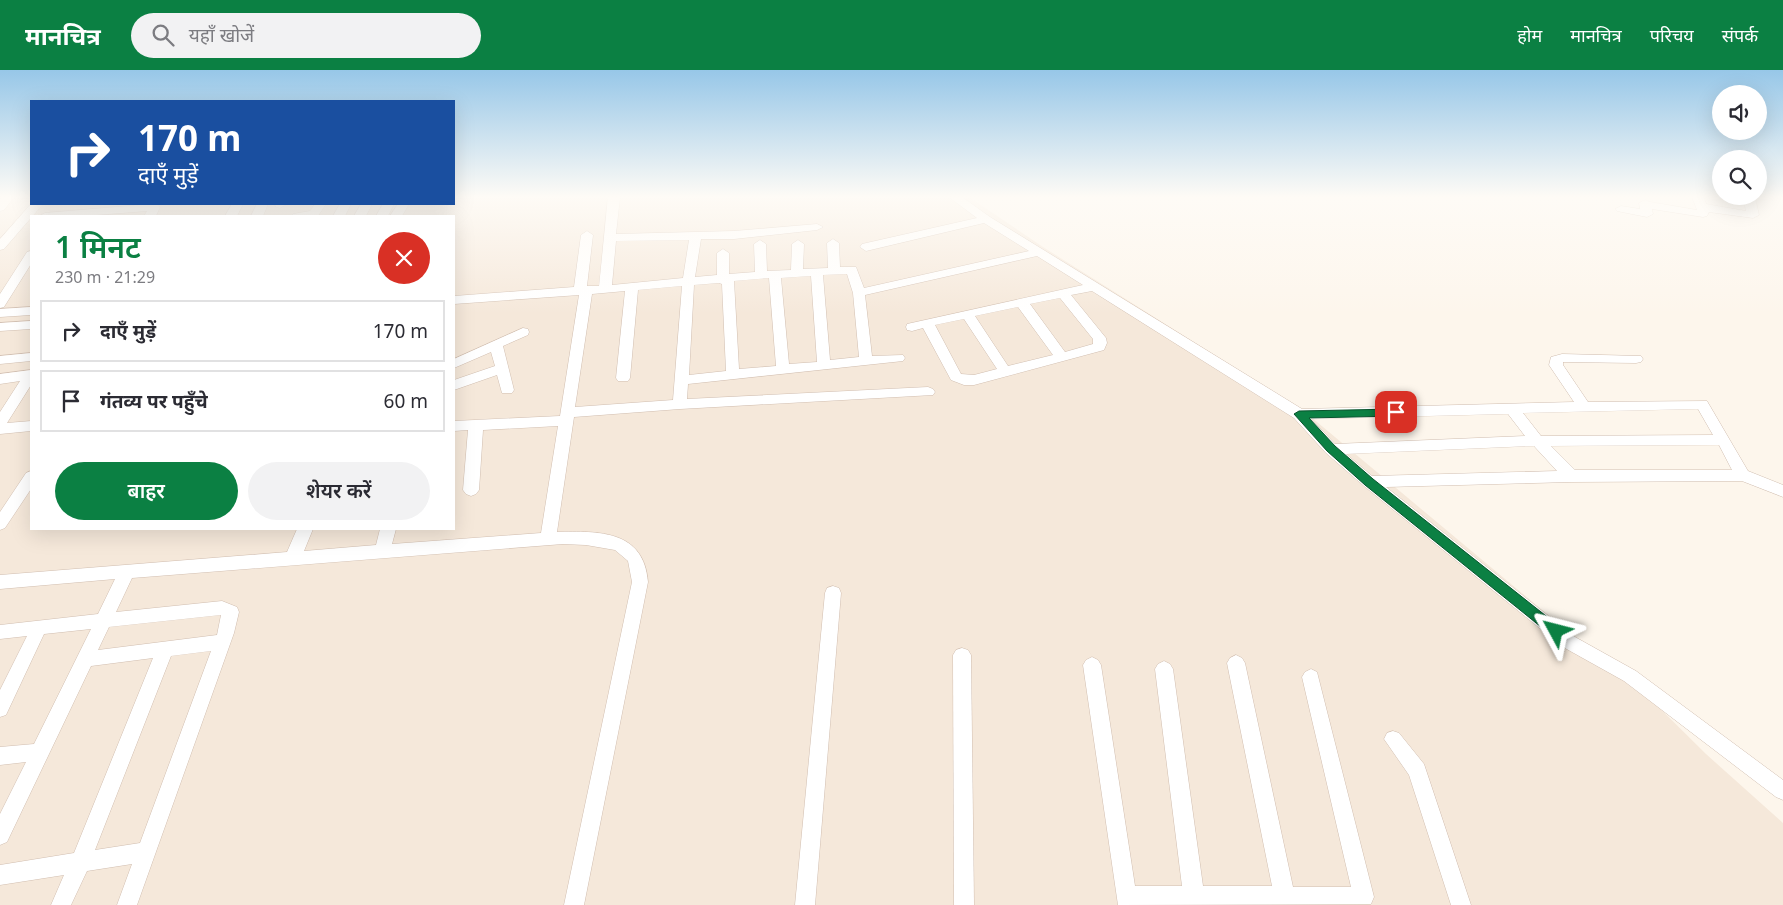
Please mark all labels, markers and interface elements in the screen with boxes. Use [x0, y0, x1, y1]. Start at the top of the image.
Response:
search box [131, 13, 481, 58]
text: मानचित्र [25, 19, 101, 52]
icon: search [149, 21, 177, 49]
text: यहाँ खोजें [189, 22, 254, 48]
text: होम [1517, 23, 1542, 47]
text: मानचित्र [1570, 23, 1622, 47]
text: परिचय [1650, 23, 1694, 47]
text: संपर्क [1722, 23, 1758, 47]
map controls [1712, 85, 1767, 205]
button: sound [1712, 85, 1767, 140]
text: 170 m [138, 114, 241, 161]
icon: right [55, 120, 120, 185]
button: search [1712, 150, 1767, 205]
text: दाएँ मुड़ें [138, 159, 198, 189]
text: 1 मिनट [55, 226, 141, 267]
button: close [378, 232, 430, 284]
text: 230 m · 21:29 [55, 266, 155, 288]
icon: right [57, 317, 85, 345]
text: दाएँ मुड़ें [100, 318, 156, 344]
text: 170 m [373, 318, 428, 344]
icon: arrive [57, 387, 85, 415]
text: गंतव्य पर पहुँचे [100, 388, 208, 414]
text: 60 m [384, 388, 428, 414]
pin [1375, 391, 1417, 433]
icon: arrive [1382, 398, 1410, 426]
button: बाहर [55, 462, 238, 520]
button: शेयर करें [248, 462, 430, 520]
position arrow [1529, 604, 1581, 656]

